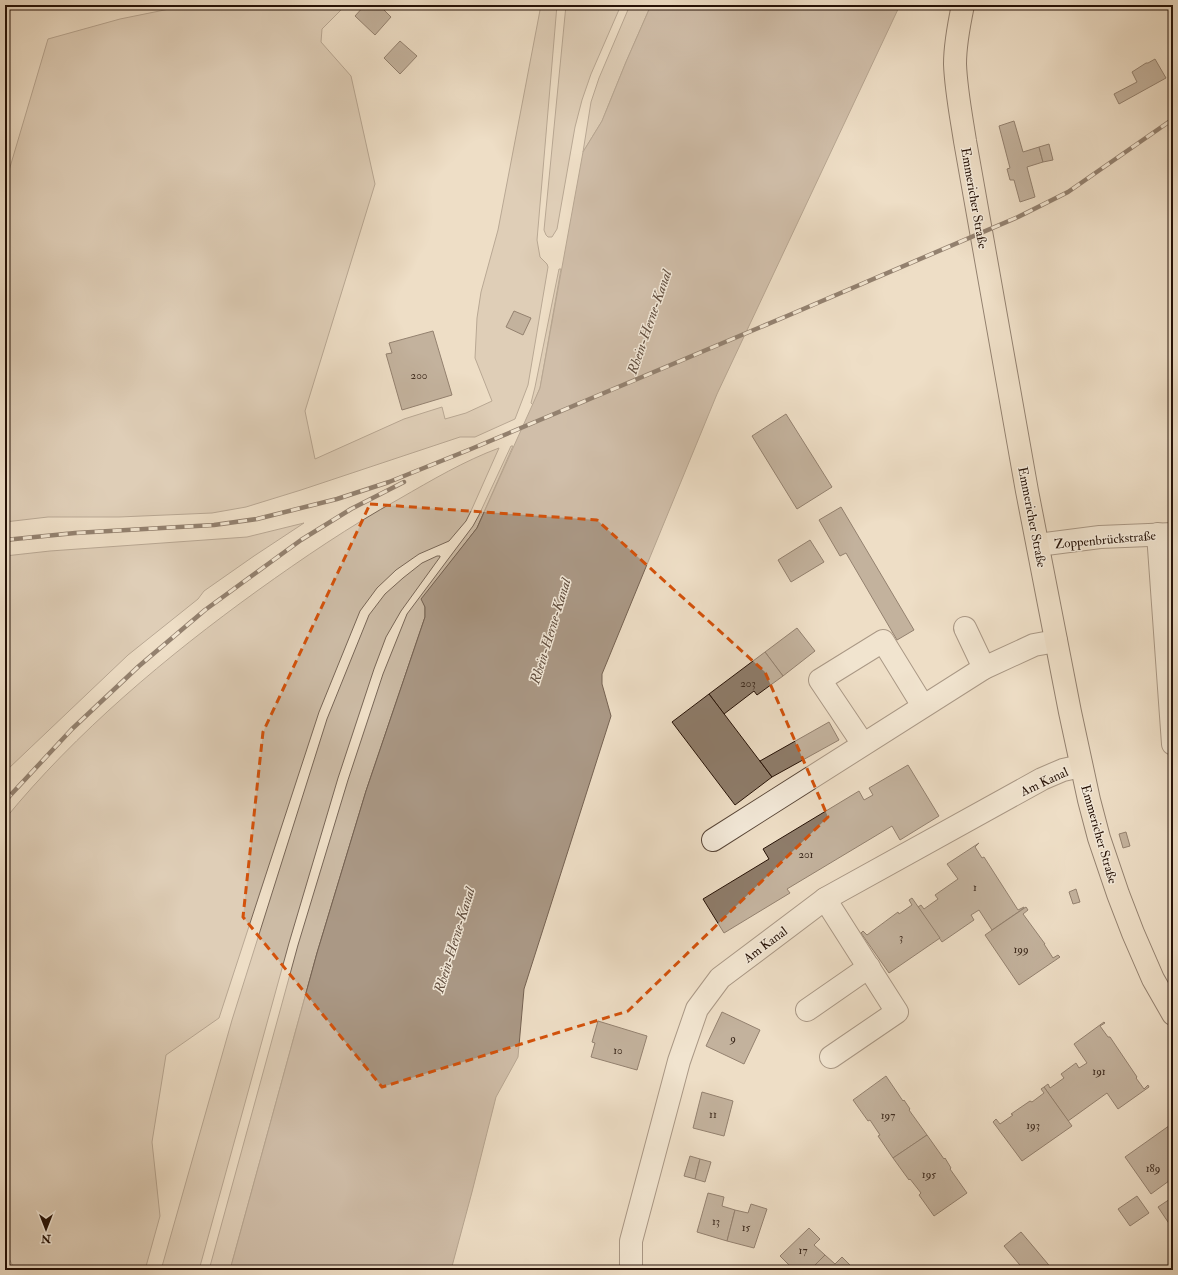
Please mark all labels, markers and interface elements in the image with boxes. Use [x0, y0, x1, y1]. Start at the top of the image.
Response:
street label: Emmericher Straße [957, 146, 991, 250]
water label: Rhein-Herne-Kanal [623, 266, 676, 377]
house number: 200 [411, 369, 428, 382]
street label: Emmericher Straße [1014, 465, 1050, 569]
street label: Zoppenbrückstraße [1054, 528, 1157, 553]
water label: Rhein-Herne-Kanal [526, 575, 575, 687]
house number: 203 [740, 677, 756, 690]
street label: Am Kanal [1017, 764, 1071, 800]
street label: Emmericher Straße [1077, 783, 1121, 886]
house number: 201 [798, 848, 814, 861]
house number: 1 [973, 881, 977, 894]
water label: Rhein-Herne-Kanal [430, 884, 479, 996]
street label: Am Kanal [740, 923, 791, 967]
house number: 3 [899, 931, 903, 944]
house number: 199 [1013, 943, 1029, 956]
house number: 9 [729, 1032, 736, 1045]
house number: 10 [613, 1044, 623, 1057]
house number: 191 [1092, 1065, 1106, 1078]
house number: 11 [709, 1108, 717, 1121]
house number: 197 [881, 1109, 895, 1122]
house number: 193 [1026, 1119, 1040, 1132]
house number: 189 [1146, 1162, 1160, 1175]
house number: 195 [922, 1168, 936, 1181]
north arrow [26, 1209, 66, 1249]
house number: 13 [712, 1215, 720, 1228]
house number: 15 [742, 1221, 751, 1234]
text: N [40, 1232, 52, 1245]
house number: 17 [799, 1244, 807, 1257]

